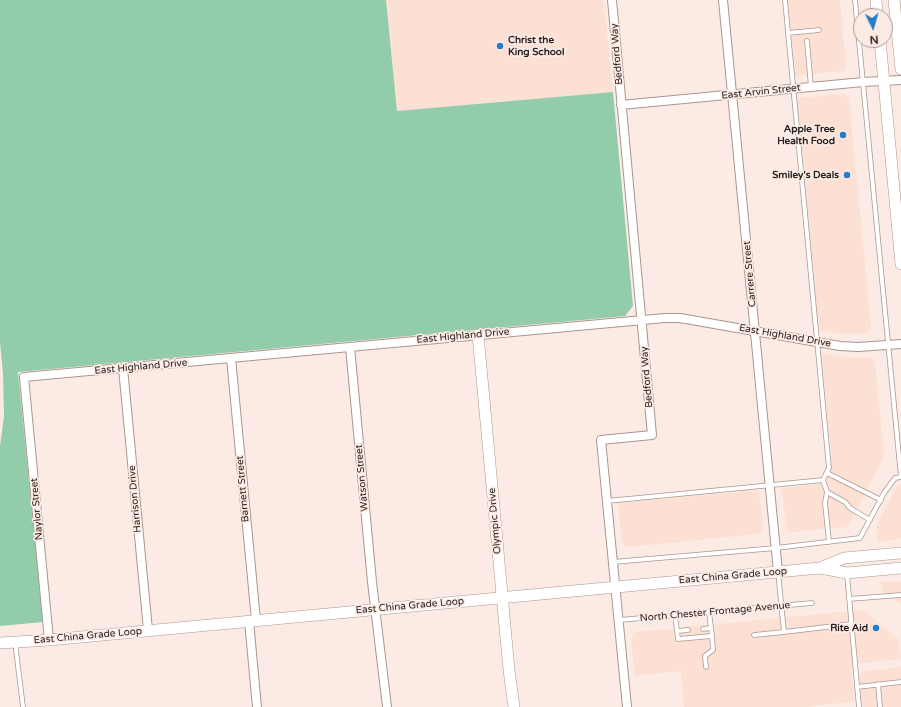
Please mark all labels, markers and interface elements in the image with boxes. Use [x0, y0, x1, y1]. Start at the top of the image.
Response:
north arrow [853, 8, 893, 48]
street label: Bedford Way [608, 23, 626, 85]
text: N [869, 33, 879, 46]
place label: Christ the King School [508, 34, 564, 58]
marker: Christ the King School [495, 41, 505, 51]
street label: East Arvin Street [721, 82, 801, 102]
place label: Apple Tree Health Food [777, 123, 835, 146]
marker: Apple Tree Health Food [838, 130, 848, 140]
place label: Smiley's Deals [772, 169, 839, 181]
marker: Smiley's Deals [842, 170, 852, 180]
street label: Carrere Street [741, 240, 759, 308]
street label: East Highland Drive [738, 322, 832, 350]
street label: East Highland Drive [416, 326, 510, 346]
street label: Bedford Way [638, 346, 656, 408]
street label: East Highland Drive [94, 357, 188, 377]
street label: Watson Street [353, 444, 371, 512]
street label: Barnett Street [234, 455, 252, 523]
street label: Harrison Drive [126, 465, 144, 533]
street label: Naylor Street [28, 477, 46, 541]
street label: Olympic Drive [486, 487, 504, 555]
street label: East China Grade Loop [678, 565, 788, 587]
street label: East China Grade Loop [355, 595, 465, 617]
street label: North Chester Frontage Avenue [639, 599, 791, 625]
place label: Rite Aid [830, 622, 868, 634]
marker: Rite Aid [871, 623, 881, 633]
street label: East China Grade Loop [33, 625, 143, 647]

